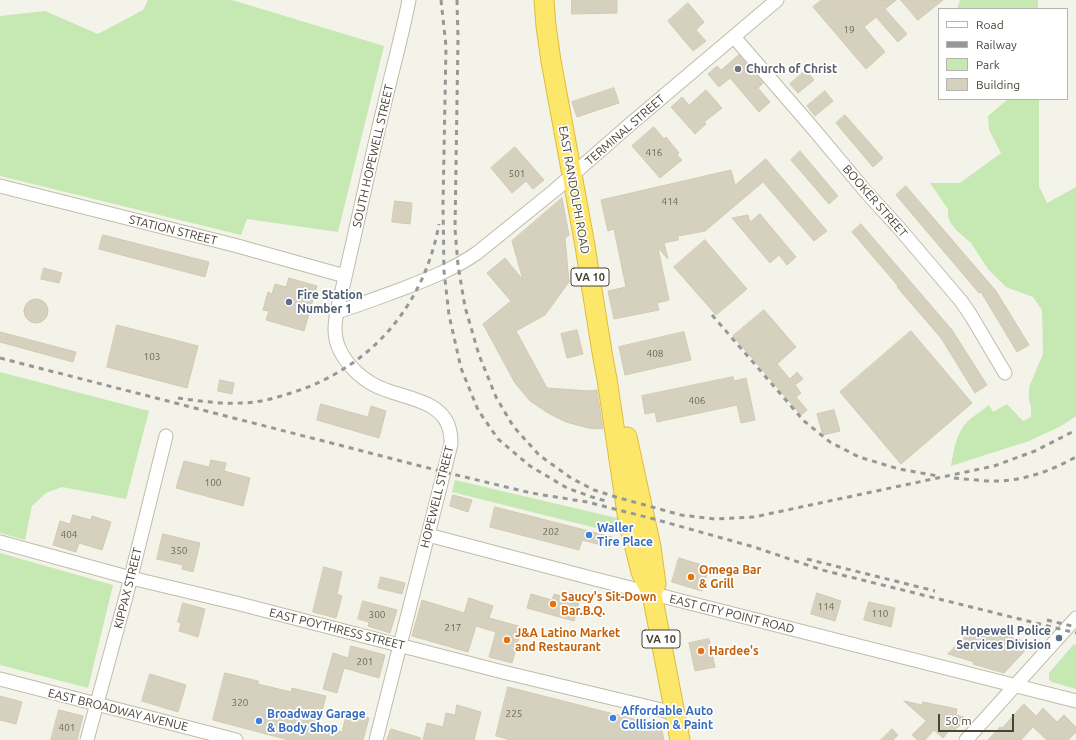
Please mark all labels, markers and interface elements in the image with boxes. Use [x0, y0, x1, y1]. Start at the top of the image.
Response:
legend [938, 8, 1068, 100]
text: Road [976, 18, 1004, 31]
house number: 19 [843, 24, 855, 36]
text: Railway [976, 38, 1017, 51]
text: Park [976, 58, 1000, 71]
place label: Church of Christ [746, 62, 837, 76]
marker: Church of Christ [733, 64, 743, 74]
text: Building [976, 78, 1020, 91]
street label: SOUTH HOPEWELL STREET [350, 83, 396, 229]
street label: TERMINAL STREET [582, 92, 668, 168]
street label: EAST RANDOLPH ROAD [556, 125, 592, 255]
house number: 416 [646, 147, 662, 159]
street label: BOOKER STREET [840, 162, 910, 240]
house number: 501 [509, 168, 525, 180]
house number: 414 [662, 196, 678, 208]
street label: STATION STREET [127, 212, 219, 248]
road number: VA 10 [571, 268, 609, 286]
place label: Fire Station Number 1 [297, 288, 363, 316]
marker: Fire Station Number 1 [284, 297, 294, 307]
house number: 408 [647, 348, 663, 360]
house number: 103 [144, 351, 160, 363]
house number: 406 [689, 395, 705, 407]
street label: HOPEWELL STREET [417, 444, 457, 550]
house number: 100 [205, 477, 221, 489]
place label: Waller Tire Place [597, 521, 653, 549]
house number: 202 [543, 526, 559, 538]
house number: 404 [61, 529, 77, 541]
marker: Waller Tire Place [584, 530, 594, 540]
house number: 350 [171, 545, 187, 557]
street label: KIPPAX STREET [111, 546, 145, 630]
place label: Omega Bar & Grill [699, 563, 762, 591]
marker: Omega Bar & Grill [686, 572, 696, 582]
place label: Saucy's Sit-Down Bar.B.Q. [561, 590, 657, 618]
street label: EAST CITY POINT ROAD [668, 592, 796, 636]
marker: Saucy's Sit-Down Bar.B.Q. [548, 599, 558, 609]
house number: 114 [818, 601, 834, 613]
street label: EAST POYTHRESS STREET [268, 605, 406, 653]
house number: 110 [872, 608, 888, 620]
house number: 300 [369, 609, 385, 621]
house number: 217 [445, 622, 461, 634]
place label: Hopewell Police Services Division [956, 624, 1051, 652]
place label: J&A Latino Market and Restaurant [515, 626, 620, 654]
road number: VA 10 [642, 630, 680, 648]
marker: Hopewell Police Services Division [1054, 633, 1064, 643]
marker: J&A Latino Market and Restaurant [502, 635, 512, 645]
place label: Hardee's [709, 644, 759, 658]
marker: Hardee's [696, 646, 706, 656]
house number: 201 [357, 656, 373, 668]
street label: EAST BROADWAY AVENUE [47, 686, 189, 734]
house number: 320 [232, 697, 248, 709]
place label: Affordable Auto Collision & Paint [621, 704, 713, 732]
scale bar [940, 706, 1016, 732]
place label: Broadway Garage & Body Shop [267, 707, 366, 735]
house number: 225 [506, 708, 522, 720]
marker: Affordable Auto Collision & Paint [608, 713, 618, 723]
text: 50 m [945, 714, 972, 727]
marker: Broadway Garage & Body Shop [254, 716, 264, 726]
house number: 401 [59, 722, 75, 734]

